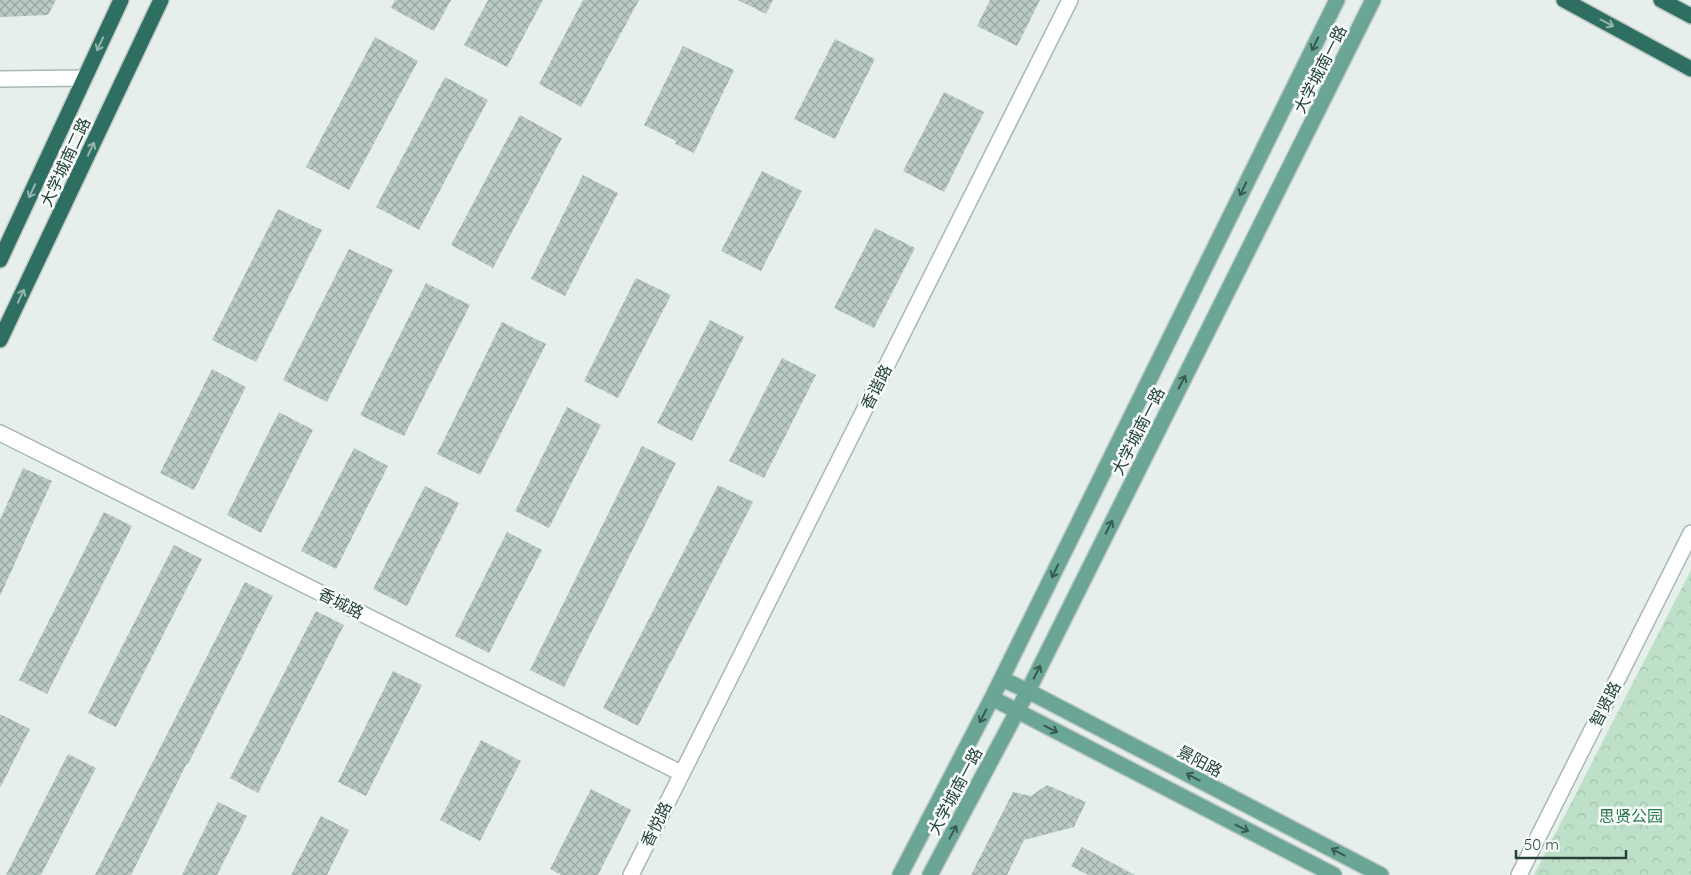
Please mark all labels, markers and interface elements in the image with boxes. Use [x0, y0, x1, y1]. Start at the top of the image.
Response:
one-way arrow [1599, 18, 1614, 28]
street label: 大学城南一路 [1289, 22, 1351, 116]
one-way arrow [95, 36, 105, 51]
one-way arrow [1310, 36, 1319, 51]
street label: 大学城南二路 [36, 114, 94, 210]
one-way arrow [86, 142, 96, 157]
one-way arrow [1238, 182, 1248, 197]
one-way arrow [26, 184, 36, 199]
one-way arrow [17, 289, 26, 304]
street label: 香谐路 [856, 361, 896, 413]
one-way arrow [1178, 375, 1187, 390]
street label: 大学城南一路 [1107, 384, 1169, 478]
one-way arrow [1105, 520, 1115, 535]
one-way arrow [1050, 563, 1060, 578]
street label: 香城路 [315, 583, 367, 623]
one-way arrow [1032, 665, 1042, 680]
street label: 智贤路 [1585, 678, 1625, 730]
one-way arrow [978, 708, 987, 723]
one-way arrow [1043, 725, 1058, 734]
street label: 景阳路 [1174, 741, 1226, 781]
street label: 大学城南一路 [924, 744, 986, 838]
one-way arrow [1186, 772, 1201, 782]
street label: 香悦路 [636, 798, 676, 850]
park label: 思贤公园 [1599, 806, 1663, 826]
one-way arrow [1234, 824, 1249, 833]
one-way arrow [949, 825, 958, 840]
scale bar [1516, 828, 1626, 860]
text: 50 m [1524, 835, 1559, 854]
one-way arrow [1330, 847, 1345, 857]

